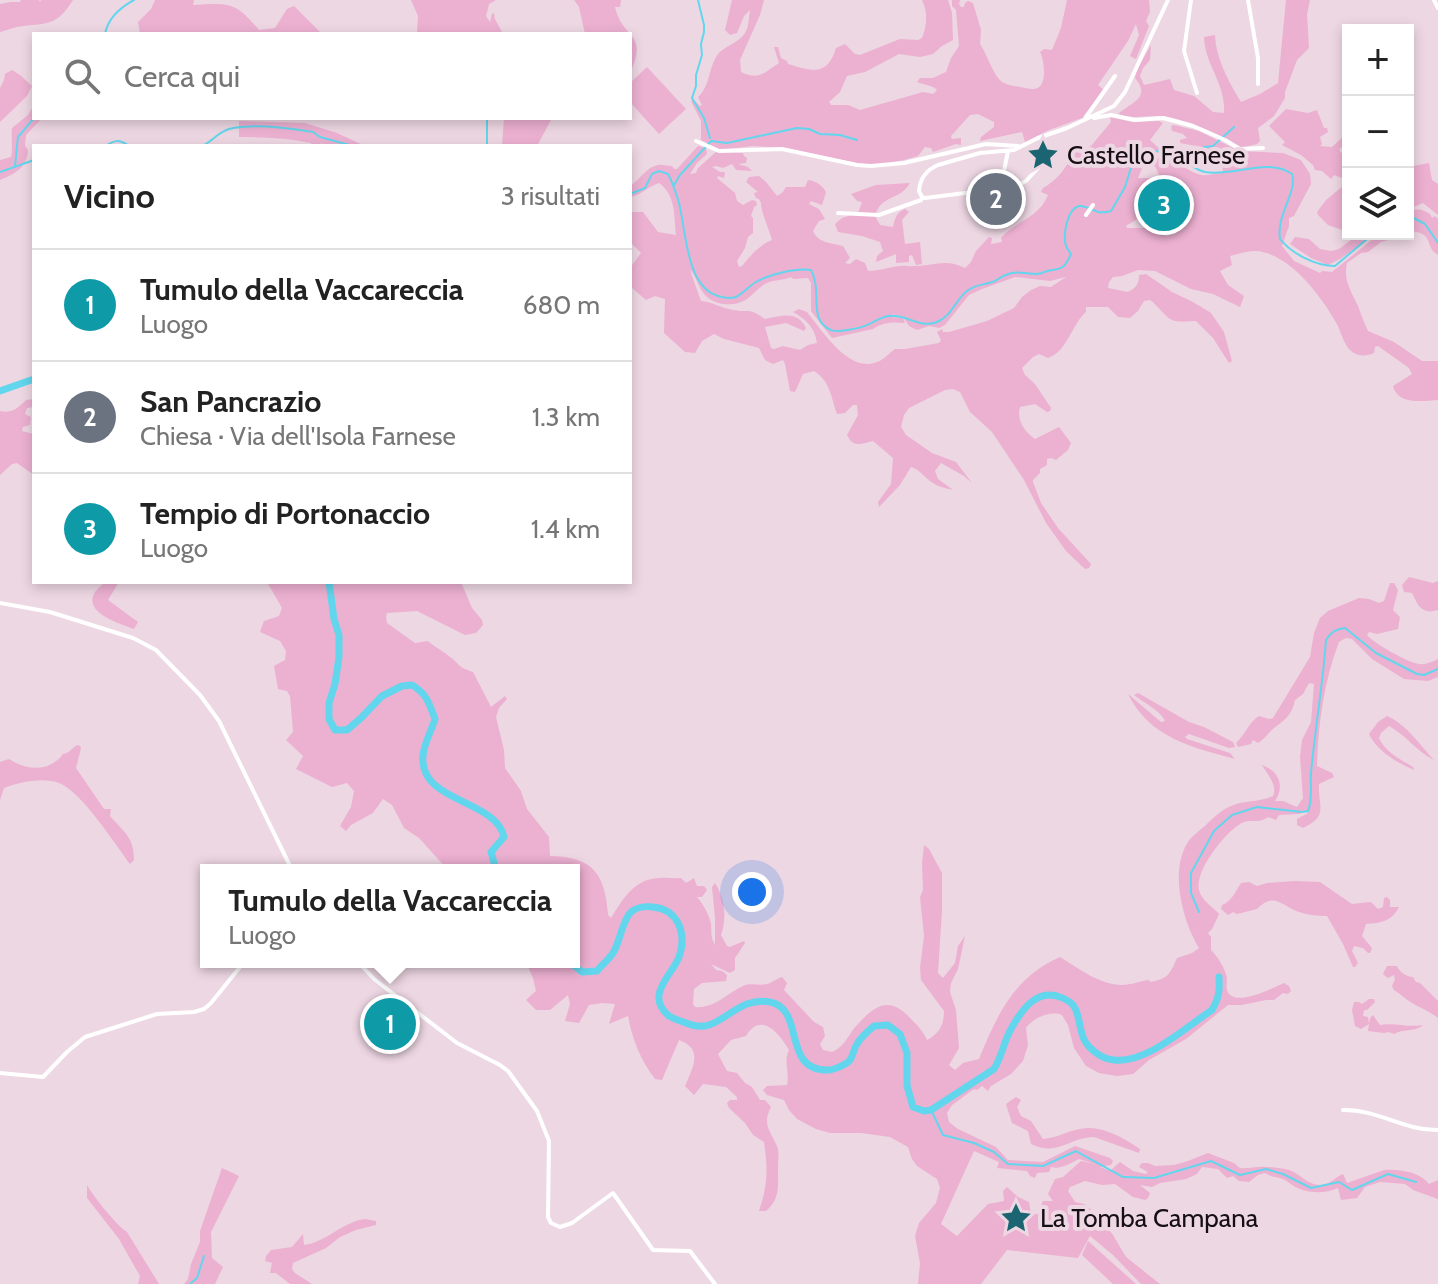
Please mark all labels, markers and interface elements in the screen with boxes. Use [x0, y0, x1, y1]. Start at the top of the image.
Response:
map controls [1342, 24, 1414, 240]
button: + [1342, 24, 1414, 96]
search box [32, 32, 632, 120]
icon: search [60, 54, 104, 98]
text: Cerca qui [124, 58, 240, 95]
button: − [1342, 96, 1414, 168]
place icon: Castello Farnese [1026, 138, 1060, 172]
place label: Castello Farnese [1067, 139, 1245, 171]
button: layers [1342, 168, 1414, 240]
pin: 2 [970, 169, 1022, 229]
text: Vicino [64, 175, 155, 217]
pin: 3 [1138, 175, 1190, 235]
text: 3 risultati [501, 180, 600, 212]
text: Tumulo della Vaccareccia [140, 271, 464, 308]
text: 1 [85, 289, 95, 321]
text: 680 m [523, 289, 600, 321]
text: Luogo [140, 308, 208, 340]
text: San Pancrazio [140, 383, 321, 420]
text: 2 [83, 401, 97, 433]
text: 1.3 km [532, 401, 600, 433]
text: Chiesa · Via dell'Isola Farnese [140, 420, 456, 452]
text: Tempio di Portonaccio [140, 495, 430, 532]
text: 3 [83, 513, 97, 545]
text: 1.4 km [531, 513, 600, 545]
text: Luogo [140, 532, 208, 564]
popup [200, 864, 580, 968]
your location [732, 872, 772, 912]
text: Tumulo della Vaccareccia [228, 882, 552, 919]
text: Luogo [228, 919, 296, 951]
pin: 1 [364, 994, 416, 1054]
place icon: La Tomba Campana [999, 1201, 1033, 1235]
place label: La Tomba Campana [1040, 1202, 1259, 1234]

